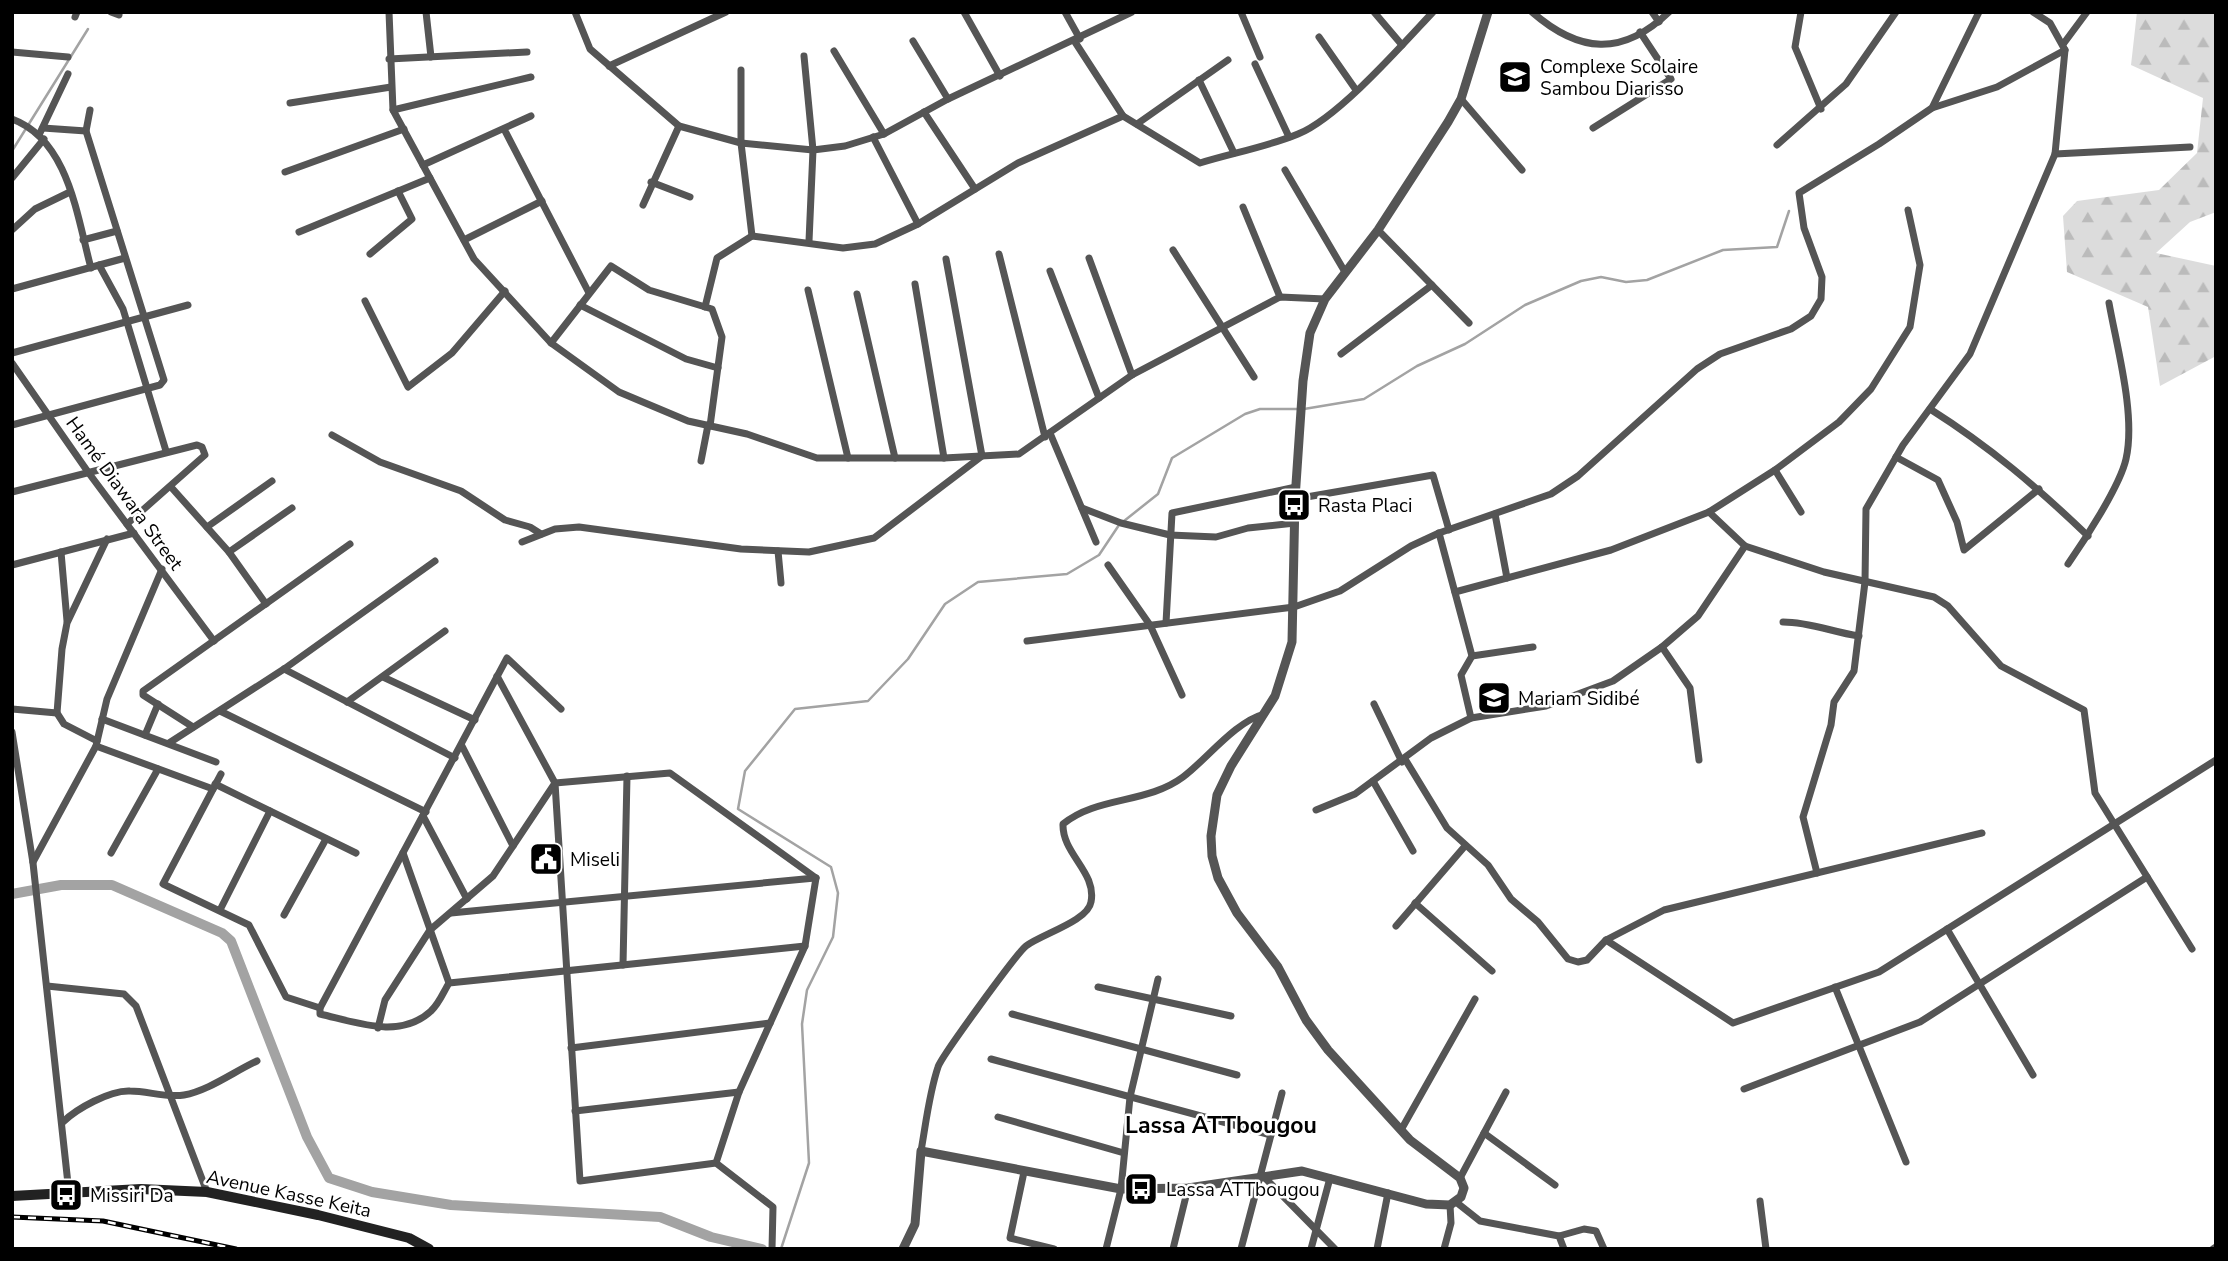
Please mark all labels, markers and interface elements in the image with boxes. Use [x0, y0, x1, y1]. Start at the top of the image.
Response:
place label: Complexe Scolaire Sambou Diarisso [1540, 54, 1698, 102]
school or university icon: Complexe Scolaire Sambou Diarisso [1496, 58, 1534, 96]
street label: Hamé Diawara Street [60, 412, 189, 576]
bus stop icon: Rasta Placi [1275, 486, 1313, 524]
place label: Rasta Placi [1318, 493, 1412, 519]
school or university icon: Mariam Sidibé [1475, 679, 1513, 717]
place label: Mariam Sidibé [1518, 686, 1640, 712]
public building icon: Miseli [527, 840, 565, 878]
place label: Miseli [570, 847, 620, 873]
district label: Lassa ATTbougou [1125, 1110, 1317, 1141]
street label: Avenue Kasse Keita [204, 1164, 373, 1224]
bus stop icon: Lassa ATTbougou [1122, 1170, 1160, 1208]
bus stop icon: Missiri Da [47, 1176, 85, 1214]
place label: Lassa ATTbougou [1166, 1177, 1320, 1203]
place label: Missiri Da [90, 1183, 174, 1209]

